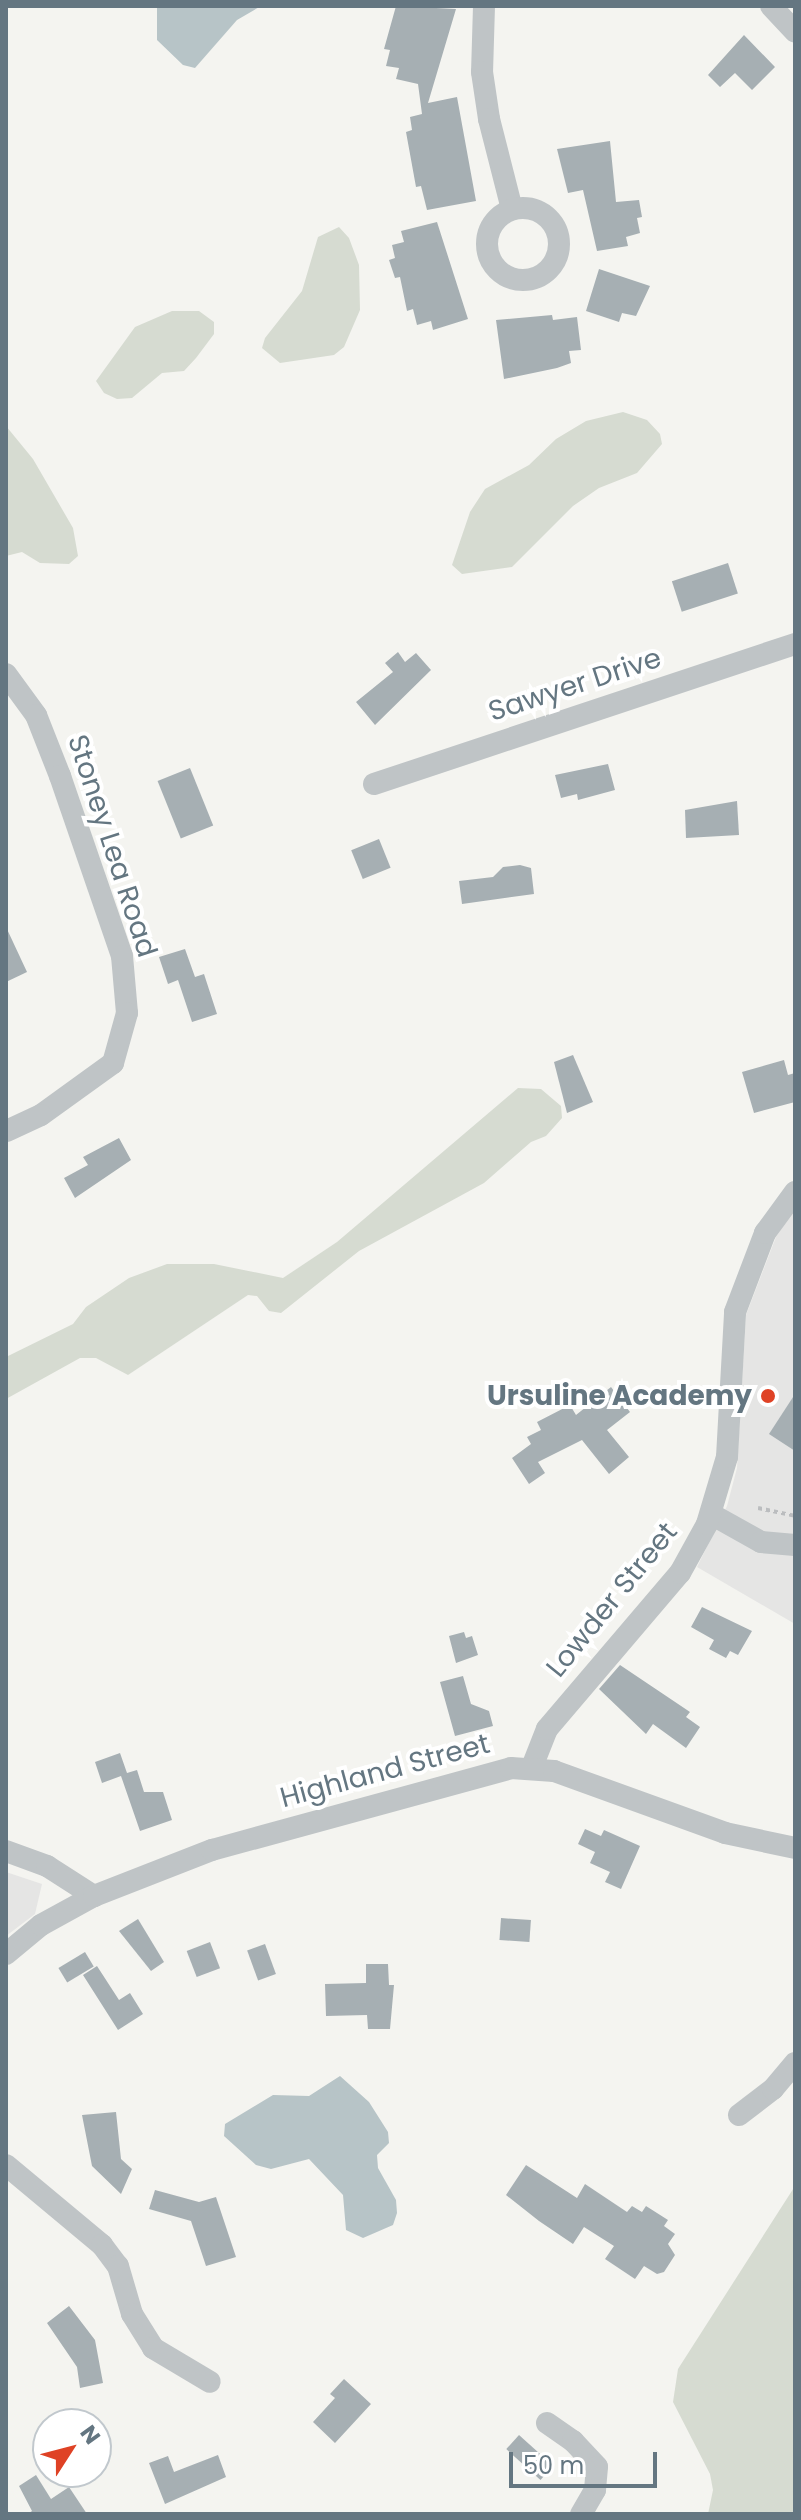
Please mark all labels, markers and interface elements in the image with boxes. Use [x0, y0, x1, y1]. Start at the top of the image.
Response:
street label: Sawyer Drive [484, 641, 666, 729]
street label: Stoney Lea Road [60, 731, 164, 961]
place label: Ursuline Academy [487, 1379, 752, 1413]
marker: Ursuline Academy [759, 1387, 777, 1405]
street label: Lowder Street [539, 1516, 685, 1684]
street label: Highland Street [277, 1727, 493, 1815]
north arrow [32, 2408, 112, 2488]
text: N [73, 2419, 108, 2451]
scale bar [513, 2436, 661, 2486]
text: 50 m [523, 2449, 584, 2482]

